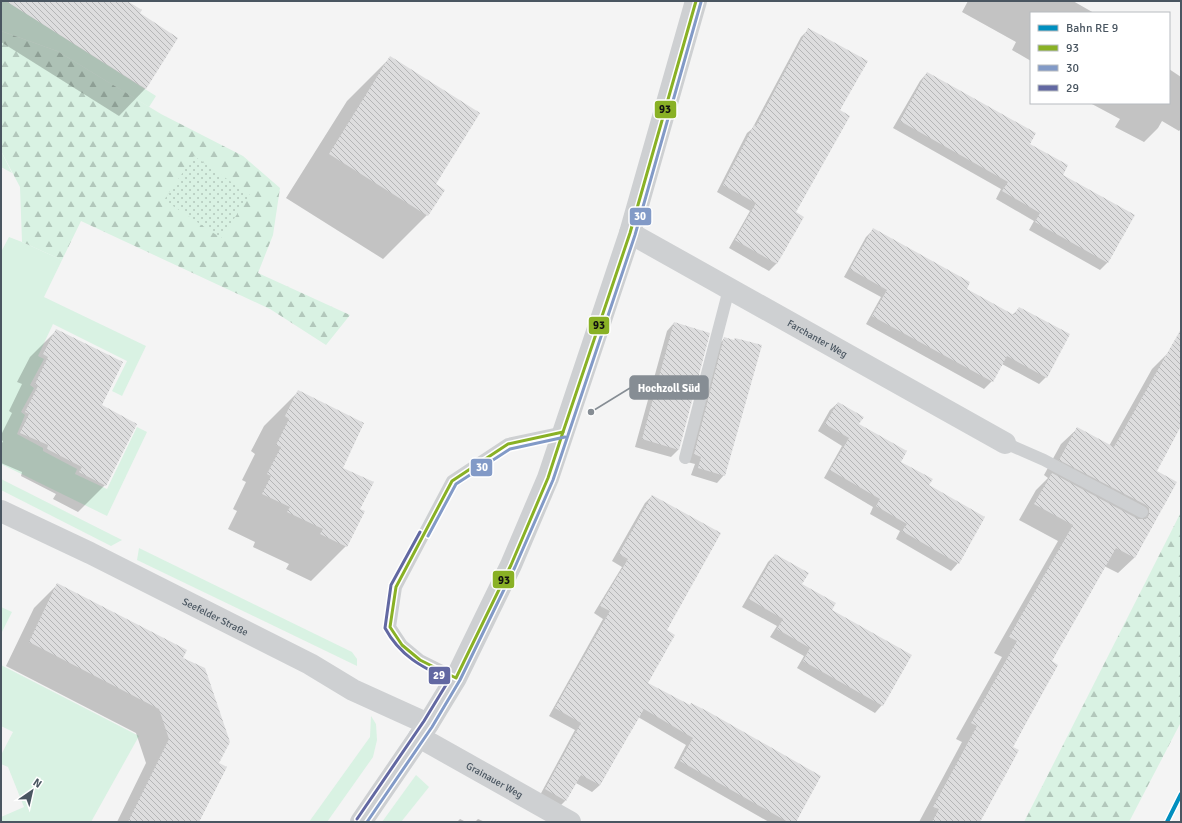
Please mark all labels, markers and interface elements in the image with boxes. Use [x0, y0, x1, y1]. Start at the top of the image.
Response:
legend [1030, 12, 1170, 104]
text: Bahn RE 9 [1066, 21, 1118, 36]
text: 93 [1066, 41, 1079, 56]
text: 30 [1066, 61, 1079, 76]
text: 29 [1066, 81, 1079, 96]
line badge: 93 [654, 100, 677, 119]
text: 93 [659, 103, 671, 116]
line badge: 30 [629, 207, 652, 226]
text: 30 [634, 210, 646, 223]
line badge: 93 [588, 316, 610, 335]
street label: Farchanter Weg [785, 317, 849, 361]
text: 93 [593, 319, 605, 332]
callout: Hochzoll Süd [630, 376, 708, 399]
text: Hochzoll Süd [638, 382, 700, 395]
line badge: 30 [470, 458, 493, 477]
text: 30 [476, 461, 488, 474]
line badge: 93 [492, 570, 515, 589]
text: 93 [498, 574, 510, 587]
street label: Seefelder Straße [180, 596, 250, 639]
line badge: 29 [428, 666, 451, 685]
text: 29 [433, 669, 445, 682]
street label: Grainauer Weg [464, 760, 525, 801]
north arrow [12, 771, 52, 811]
text: N [31, 776, 44, 791]

